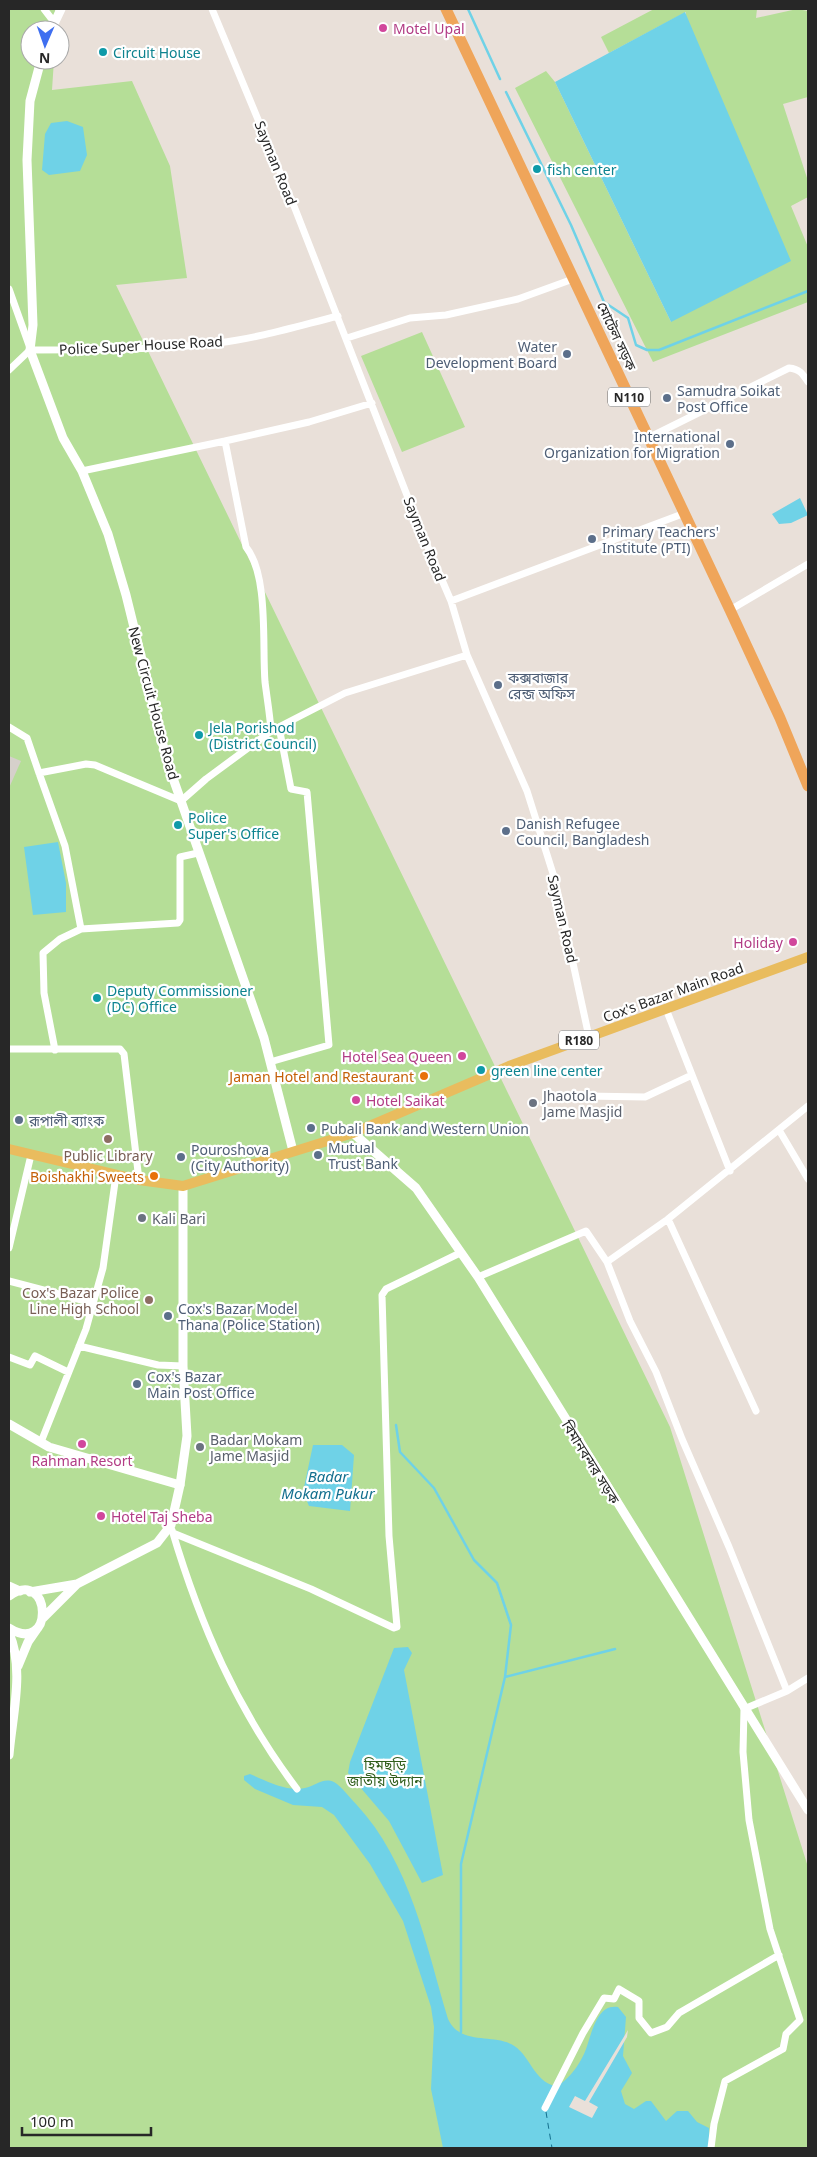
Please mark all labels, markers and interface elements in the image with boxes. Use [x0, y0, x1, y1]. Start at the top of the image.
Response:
place label: Motel Upal [393, 19, 465, 38]
north arrow [20, 20, 70, 70]
marker: Motel Upal [377, 22, 389, 34]
place label: Circuit House [113, 43, 201, 62]
marker: Circuit House [97, 46, 109, 58]
text: N [39, 49, 51, 68]
street label: Sayman Road [250, 118, 302, 208]
place label: fish center [547, 160, 617, 179]
marker: fish center [531, 163, 543, 175]
street label: মোটেল সড়ক [593, 298, 642, 374]
street label: Police Super House Road [59, 331, 223, 359]
place label: Water Development Board [426, 337, 557, 372]
marker: Water Development Board [561, 348, 573, 360]
place label: Samudra Soikat Post Office [677, 381, 780, 416]
road number: N110 [608, 388, 650, 407]
marker: Samudra Soikat Post Office [661, 392, 673, 404]
place label: International Organization for Migration [544, 427, 720, 462]
marker: International Organization for Migration [724, 438, 736, 450]
street label: Sayman Road [399, 494, 451, 584]
place label: Primary Teachers' Institute (PTI) [602, 522, 719, 557]
marker: Primary Teachers' Institute (PTI) [586, 533, 598, 545]
street label: New Circuit House Road [124, 624, 184, 782]
place label: কক্সবাজার রেন্জ অফিস [507, 668, 575, 703]
marker: কক্সবাজার রেন্জ অফিস [492, 679, 504, 691]
place label: Jela Porishod (District Council) [207, 718, 316, 753]
marker: Jela Porishod (District Council) [193, 729, 205, 741]
place label: Police Super's Office [188, 808, 279, 843]
place label: Danish Refugee Council, Bangladesh [516, 814, 650, 849]
marker: Police Super's Office [172, 819, 184, 831]
marker: Danish Refugee Council, Bangladesh [500, 825, 512, 837]
street label: Sayman Road [544, 873, 582, 965]
place label: Holiday [733, 933, 784, 952]
marker: Holiday [787, 936, 799, 948]
street label: Cox's Bazar Main Road [600, 958, 746, 1026]
place label: Deputy Commissioner (DC) Office [107, 981, 253, 1016]
marker: Deputy Commissioner (DC) Office [91, 992, 103, 1004]
road number: R180 [559, 1030, 599, 1050]
place label: Hotel Sea Queen [342, 1047, 452, 1066]
marker: Hotel Sea Queen [456, 1050, 468, 1062]
place label: green line center [491, 1061, 603, 1080]
marker: green line center [475, 1064, 487, 1076]
place label: Jaman Hotel and Restaurant [227, 1067, 414, 1086]
marker: Jaman Hotel and Restaurant [418, 1070, 430, 1082]
place label: Jhaotola Jame Masjid [541, 1086, 622, 1121]
place label: Hotel Saikat [366, 1091, 445, 1110]
marker: Hotel Saikat [350, 1094, 362, 1106]
marker: Jhaotola Jame Masjid [527, 1097, 539, 1109]
place label: রূপালী ব্যাংক [28, 1111, 105, 1130]
marker: রূপালী ব্যাংক [13, 1114, 25, 1126]
place label: Pubali Bank and Western Union [321, 1119, 529, 1138]
marker: Pubali Bank and Western Union [305, 1122, 317, 1134]
marker: Public Library [102, 1133, 114, 1145]
place label: Mutual Trust Bank [328, 1138, 399, 1173]
place label: Pouroshova (City Authority) [191, 1140, 289, 1175]
place label: Public Library [63, 1146, 153, 1165]
marker: Mutual Trust Bank [312, 1149, 324, 1161]
marker: Pouroshova (City Authority) [175, 1151, 187, 1163]
place label: Boishakhi Sweets [30, 1167, 144, 1186]
marker: Boishakhi Sweets [148, 1170, 160, 1182]
place label: Kali Bari [152, 1209, 206, 1228]
marker: Kali Bari [136, 1212, 148, 1224]
place label: Cox's Bazar Police Line High School [22, 1283, 139, 1318]
marker: Cox's Bazar Police Line High School [143, 1294, 155, 1306]
place label: Cox's Bazar Model Thana (Police Station) [178, 1299, 320, 1334]
marker: Cox's Bazar Model Thana (Police Station) [162, 1310, 174, 1322]
place label: Cox's Bazar Main Post Office [147, 1367, 255, 1402]
marker: Cox's Bazar Main Post Office [131, 1378, 143, 1390]
street label: বিমানবন্দর সড়ক [557, 1416, 625, 1508]
place label: Badar Mokam Jame Masjid [208, 1430, 302, 1465]
marker: Rahman Resort [76, 1438, 88, 1450]
marker: Badar Mokam Jame Masjid [194, 1441, 206, 1453]
place label: Rahman Resort [31, 1451, 133, 1470]
water label: Badar Mokam Pukur [281, 1466, 376, 1503]
place label: Hotel Taj Sheba [111, 1507, 213, 1526]
marker: Hotel Taj Sheba [95, 1510, 107, 1522]
park label: হিমছড়ি জাতীয় উদ্যান [346, 1755, 423, 1790]
scale bar [22, 2104, 151, 2136]
text: 100 m [30, 2111, 74, 2131]

